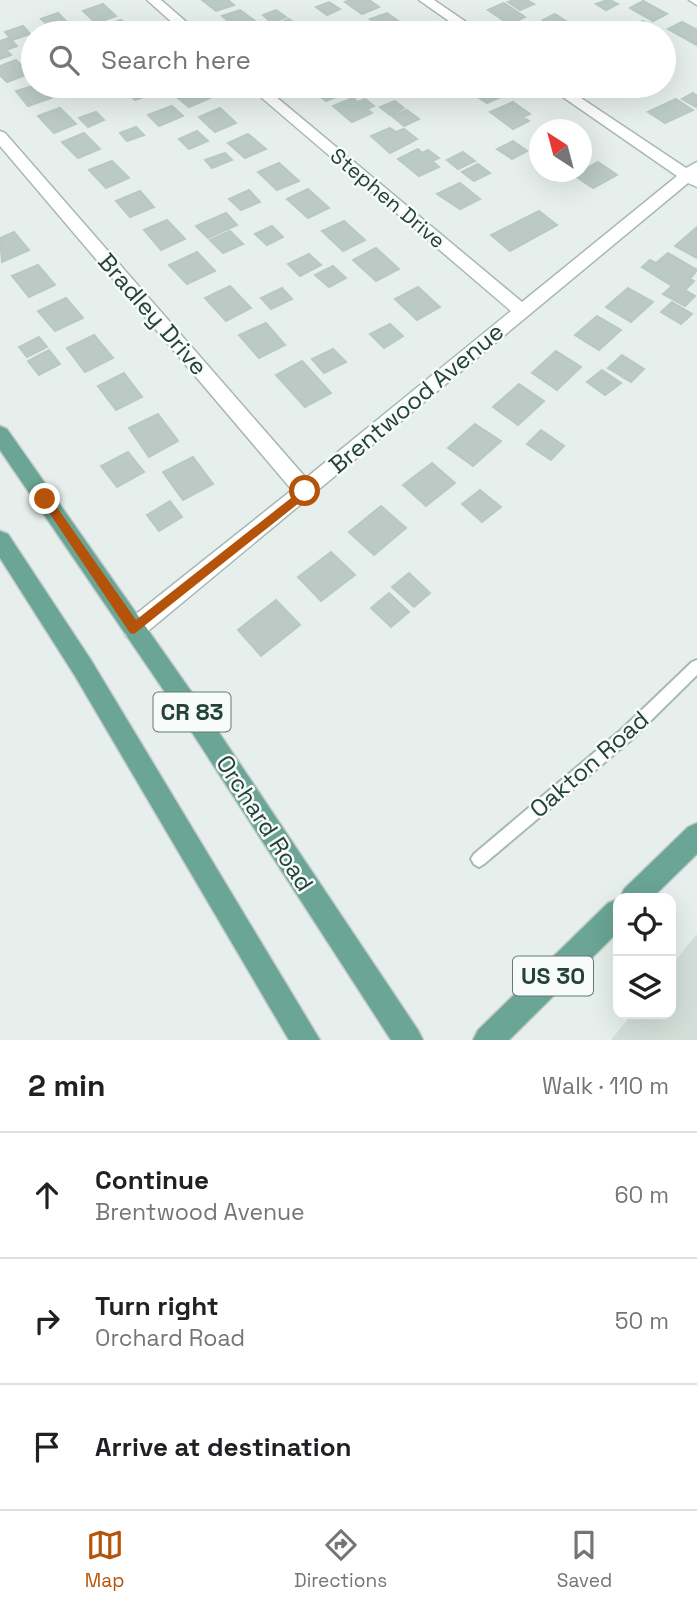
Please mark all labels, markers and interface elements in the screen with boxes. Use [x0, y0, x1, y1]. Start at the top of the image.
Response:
search box [21, 21, 676, 98]
icon: search [45, 41, 83, 79]
text: Search here [101, 43, 251, 77]
north arrow [529, 119, 592, 182]
street label: Stephen Drive [325, 142, 451, 254]
street label: Bradley Drive [91, 247, 215, 381]
street label: Brentwood Avenue [322, 316, 510, 480]
route start [289, 475, 320, 506]
route end [29, 483, 60, 514]
road number: CR 83 [154, 692, 230, 732]
street label: Oakton Road [523, 704, 655, 824]
street label: Orchard Road [209, 749, 321, 897]
map controls [613, 893, 676, 1019]
button: locate [613, 893, 676, 956]
road number: US 30 [513, 956, 593, 995]
button: layers [613, 956, 676, 1019]
text: 2 min [28, 1066, 106, 1105]
text: Walk · 110 m [542, 1071, 669, 1101]
text: Continue [95, 1163, 209, 1197]
icon: ahead [28, 1176, 66, 1214]
text: 60 m [614, 1180, 669, 1210]
text: Brentwood Avenue [95, 1197, 305, 1227]
text: Turn right [95, 1289, 219, 1323]
icon: right [28, 1302, 66, 1340]
text: 50 m [615, 1306, 669, 1336]
text: Orchard Road [95, 1323, 245, 1353]
icon: arrive [28, 1428, 66, 1466]
text: Arrive at destination [95, 1430, 352, 1464]
tab: Map [85, 1526, 124, 1593]
tab: Directions [294, 1526, 387, 1593]
tab: Saved [557, 1526, 612, 1593]

